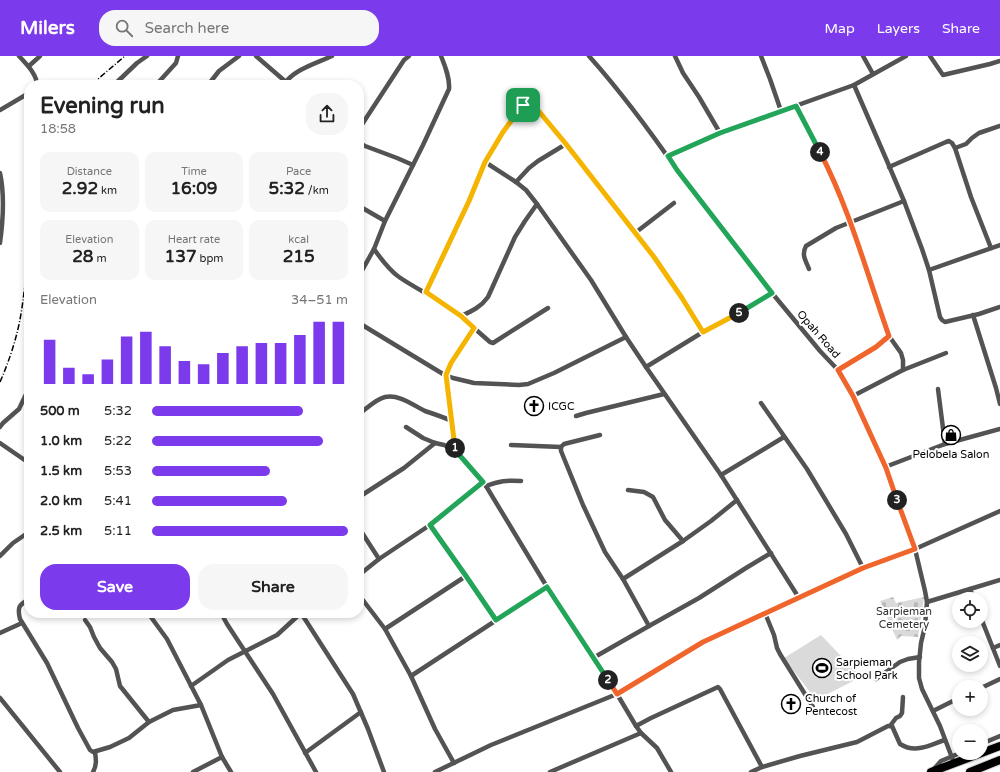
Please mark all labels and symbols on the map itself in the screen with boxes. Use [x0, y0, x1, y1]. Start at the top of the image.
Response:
pin [506, 88, 540, 122]
pin: 4 [810, 142, 830, 162]
pin: 5 [729, 303, 749, 323]
street label: Opah Road [794, 308, 843, 361]
church icon: ICGC [523, 395, 545, 417]
place label: ICGC [548, 400, 575, 413]
shop icon: Pelobela Salon [940, 424, 962, 446]
pin: 1 [445, 438, 465, 458]
place label: Pelobela Salon [913, 448, 989, 461]
pin: 3 [887, 490, 907, 510]
park label: Sarpieman Cemetery [876, 605, 932, 631]
place label: Sarpieman School Park [836, 656, 898, 682]
sports icon: Sarpieman School Park [811, 657, 833, 679]
pin: 2 [598, 670, 618, 690]
place label: Church of Pentecost [805, 692, 857, 718]
church icon: Church of Pentecost [780, 693, 802, 715]

